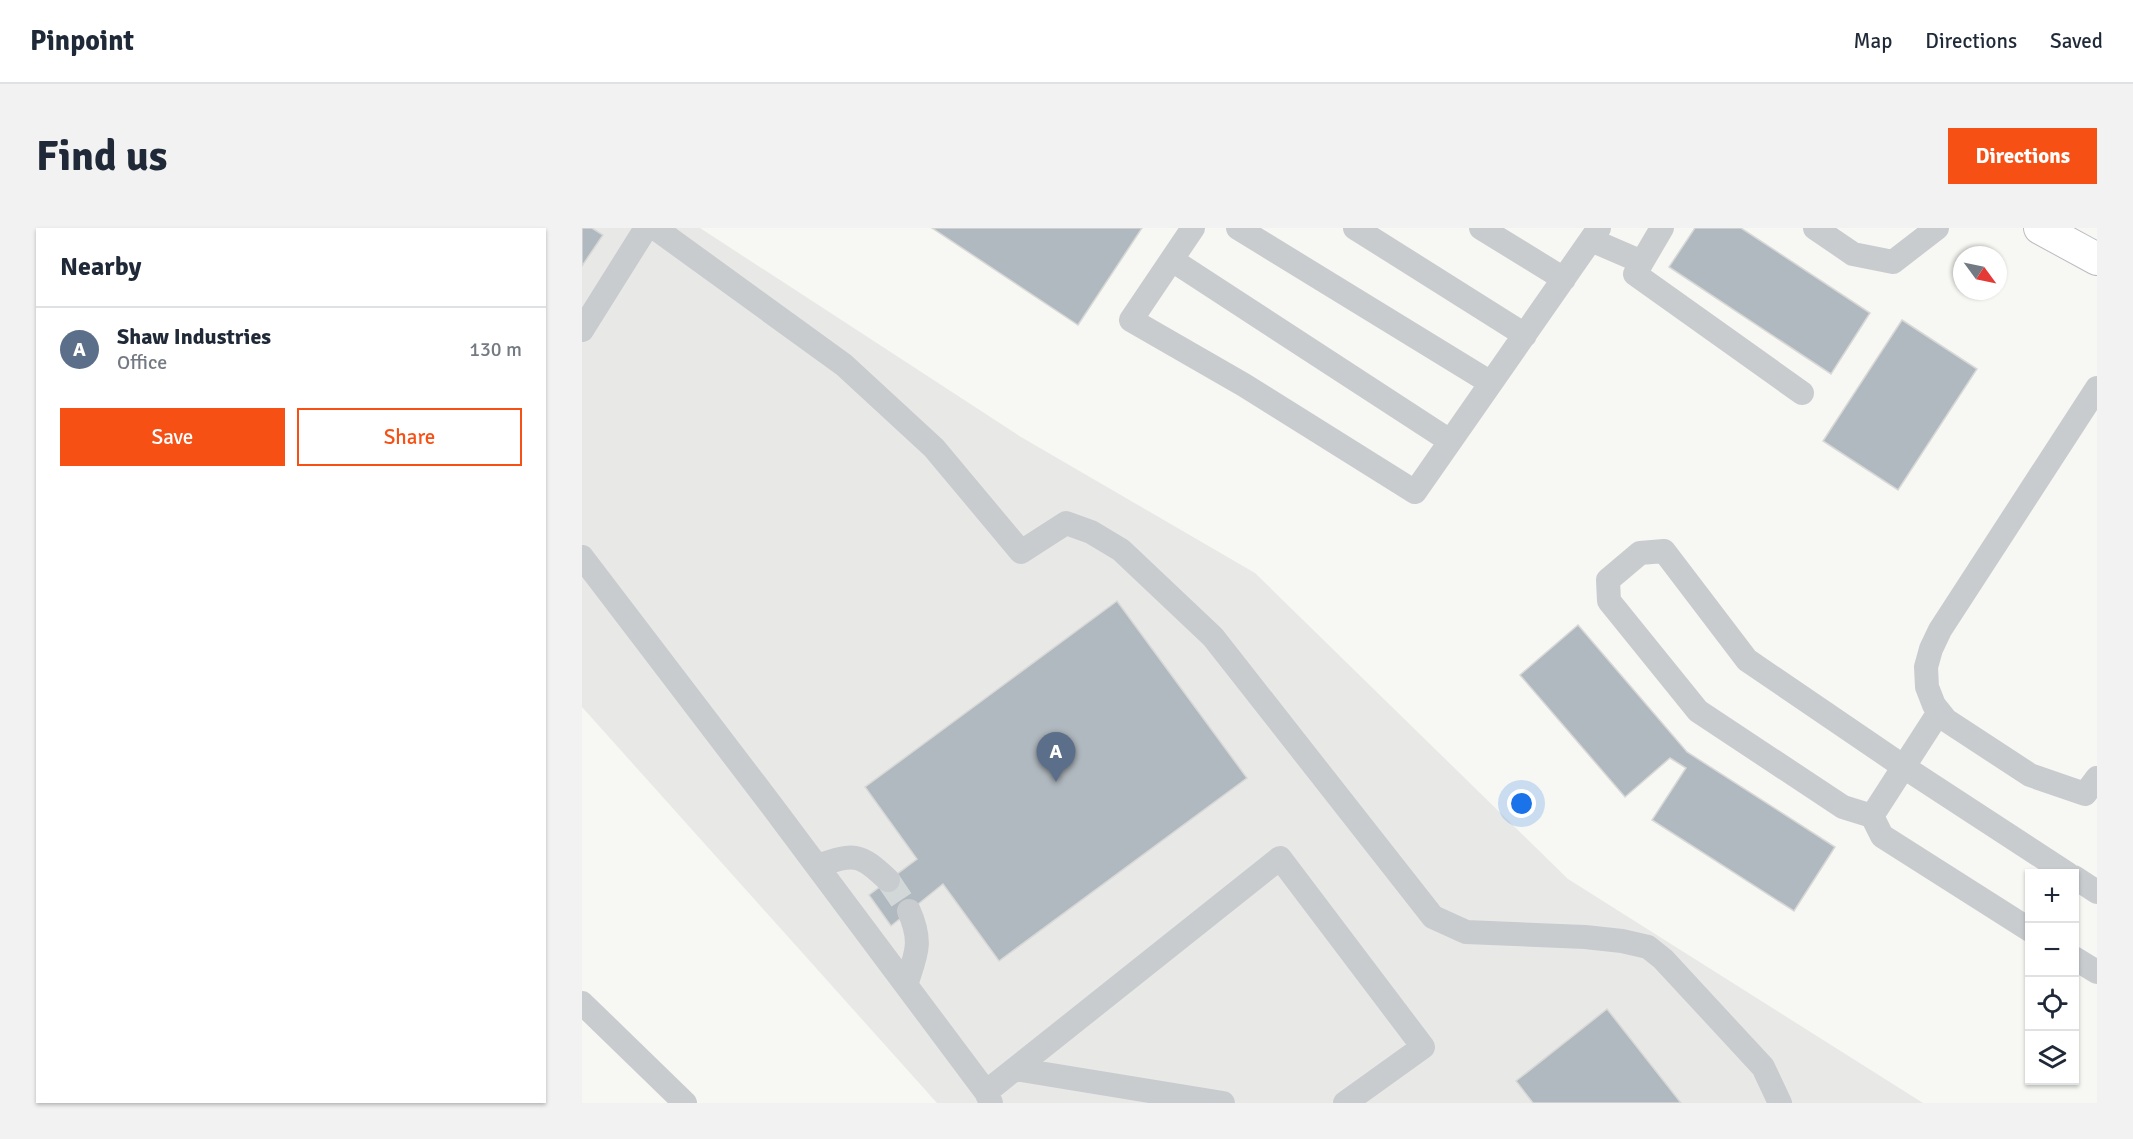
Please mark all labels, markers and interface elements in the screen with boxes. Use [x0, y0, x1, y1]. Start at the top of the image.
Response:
text: Pinpoint [30, 24, 134, 58]
text: Map [1854, 28, 1892, 54]
text: Directions [1925, 28, 2017, 54]
text: Saved [2050, 28, 2103, 54]
button: Directions [1948, 128, 2097, 184]
text: Find us [36, 131, 167, 182]
north arrow [1953, 246, 2007, 300]
text: Nearby [60, 251, 141, 283]
text: Shaw Industries [117, 323, 271, 350]
text: A [73, 337, 86, 362]
text: 130 m [469, 337, 522, 362]
text: Office [117, 350, 167, 375]
button: Save [60, 408, 285, 466]
button: Share [297, 408, 522, 466]
pin: A [1036, 732, 1076, 782]
your location [1507, 789, 1536, 818]
map controls [2025, 869, 2079, 1085]
button: + [2025, 869, 2079, 923]
button: − [2025, 923, 2079, 977]
button: locate [2025, 977, 2079, 1031]
button: layers [2025, 1031, 2079, 1085]

